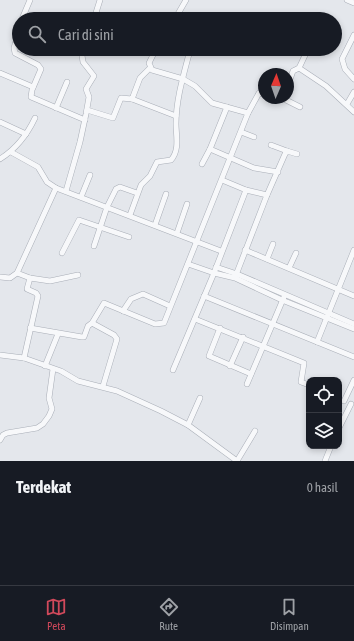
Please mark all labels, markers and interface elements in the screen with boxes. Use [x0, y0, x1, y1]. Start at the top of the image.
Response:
search box [12, 12, 342, 56]
icon: search [26, 23, 48, 45]
text: Cari di sini [58, 26, 114, 43]
north arrow [258, 68, 294, 104]
map controls [306, 377, 342, 449]
button: locate [306, 377, 342, 413]
button: layers [306, 413, 342, 449]
text: Terdekat [16, 477, 71, 497]
text: 0 hasil [307, 480, 338, 495]
tab: Peta [45, 596, 67, 632]
tab: Rute [158, 596, 180, 632]
tab: Disimpan [270, 596, 309, 632]

